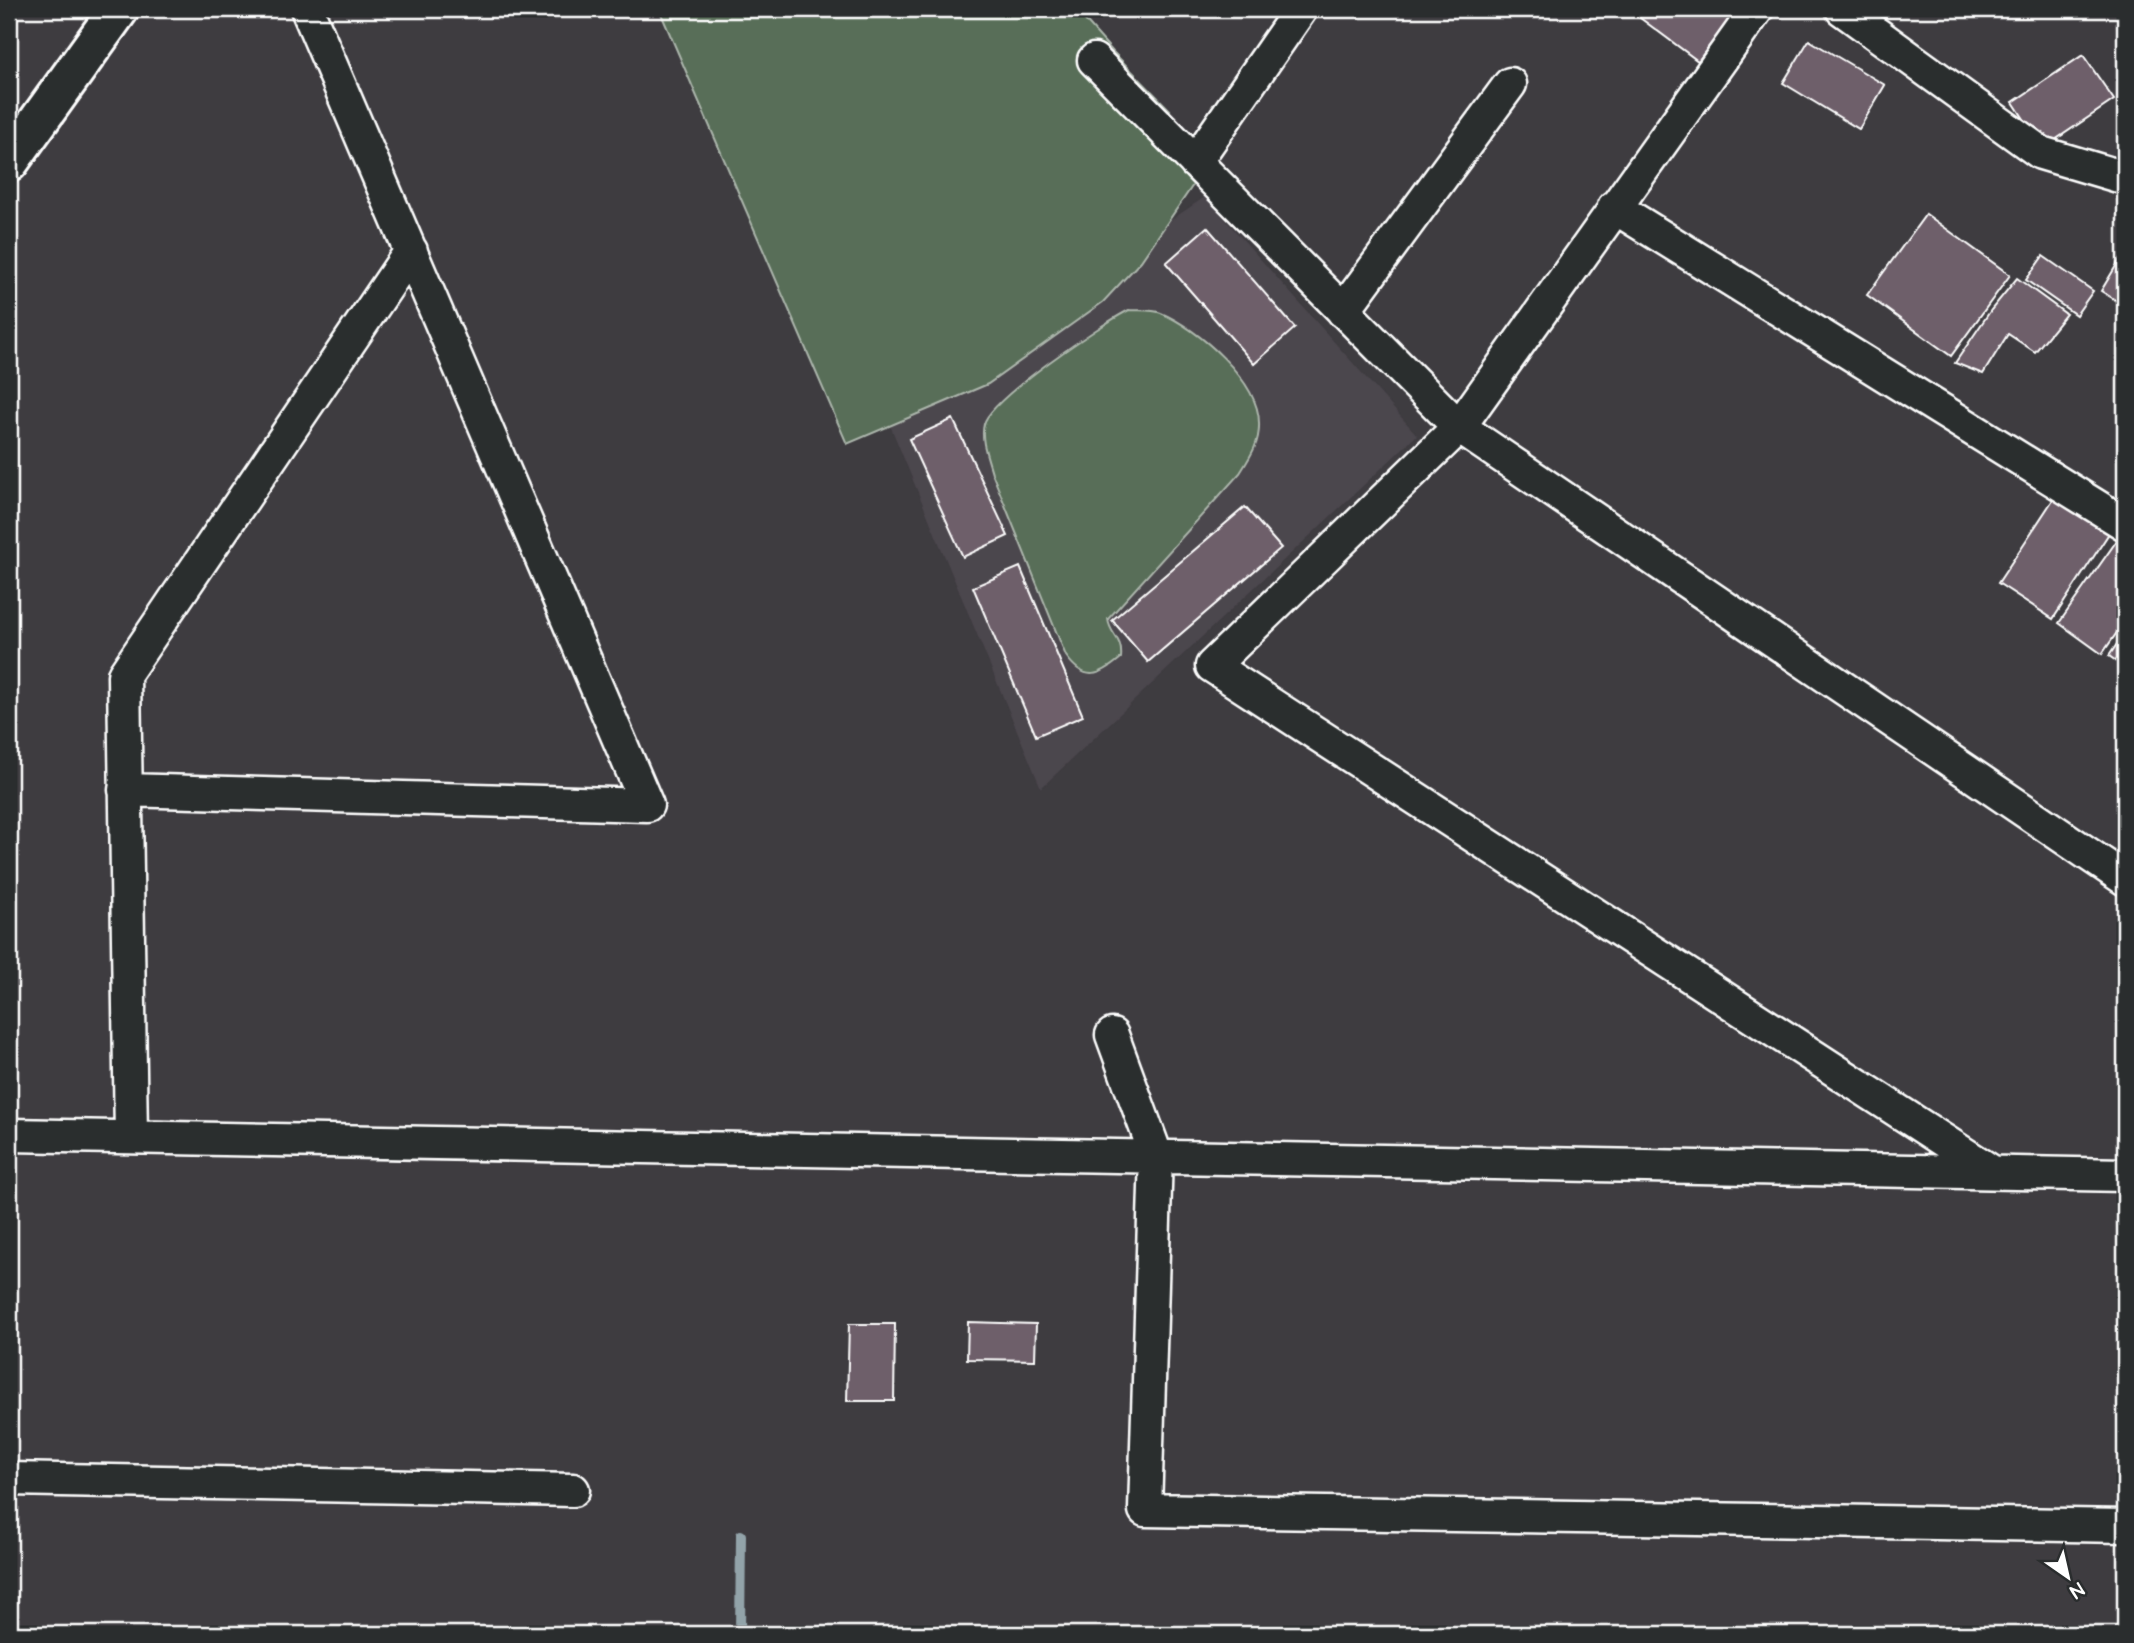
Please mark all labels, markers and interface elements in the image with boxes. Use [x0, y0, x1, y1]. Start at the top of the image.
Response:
north arrow [2032, 1542, 2102, 1612]
text: N [2064, 1575, 2089, 1604]

